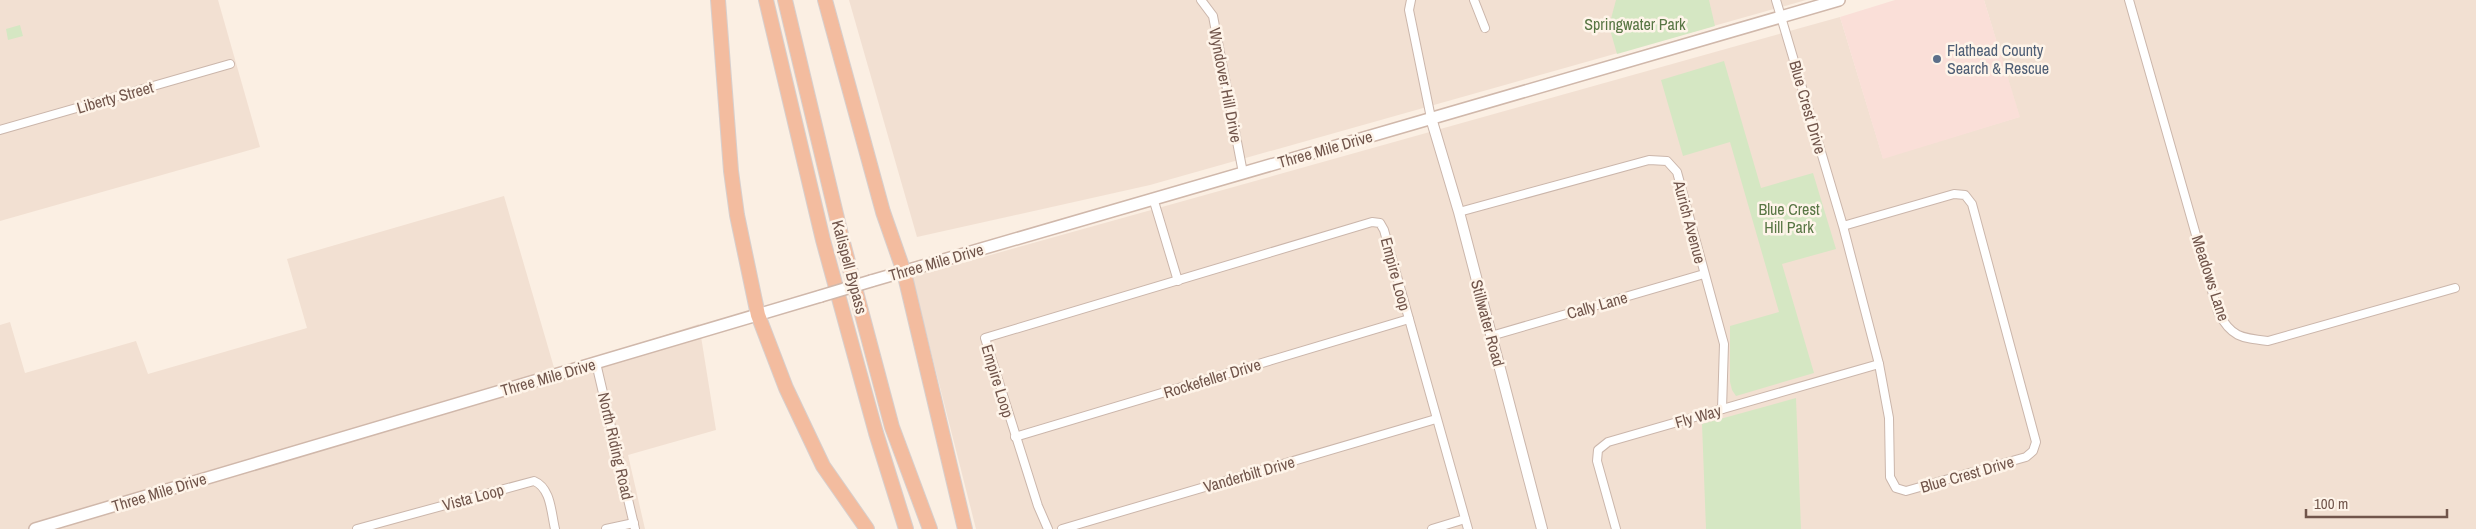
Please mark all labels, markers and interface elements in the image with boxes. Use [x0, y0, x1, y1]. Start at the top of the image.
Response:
park label: Springwater Park [1584, 13, 1686, 35]
street label: Wyndover Hill Drive [1204, 26, 1248, 144]
place label: Flathead County Search & Rescue [1947, 39, 2049, 79]
marker: Flathead County Search & Rescue [1931, 53, 1943, 65]
street label: Blue Crest Drive [1784, 58, 1832, 156]
street label: Liberty Street [74, 75, 156, 118]
street label: Three Mile Drive [1275, 125, 1375, 173]
street label: Aurich Avenue [1668, 177, 1712, 266]
park label: Blue Crest Hill Park [1758, 198, 1820, 238]
street label: Kalispell Bypass [827, 218, 873, 316]
street label: Meadows Lane [2187, 232, 2235, 324]
street label: Empire Loop [1376, 235, 1416, 313]
street label: Three Mile Drive [886, 238, 986, 286]
street label: Stillwater Road [1466, 277, 1510, 369]
street label: Cally Lane [1564, 286, 1630, 324]
street label: Empire Loop [976, 342, 1020, 420]
street label: Three Mile Drive [498, 353, 598, 401]
street label: Rockefeller Drive [1161, 353, 1263, 403]
street label: North Riding Road [593, 390, 639, 502]
street label: Fly Way [1672, 399, 1724, 433]
street label: Vanderbilt Drive [1201, 450, 1297, 498]
street label: Blue Crest Drive [1918, 450, 2016, 498]
street label: Three Mile Drive [109, 467, 209, 517]
street label: Vista Loop [440, 478, 506, 516]
scale bar [2306, 486, 2447, 518]
text: 100 m [2314, 493, 2348, 514]

